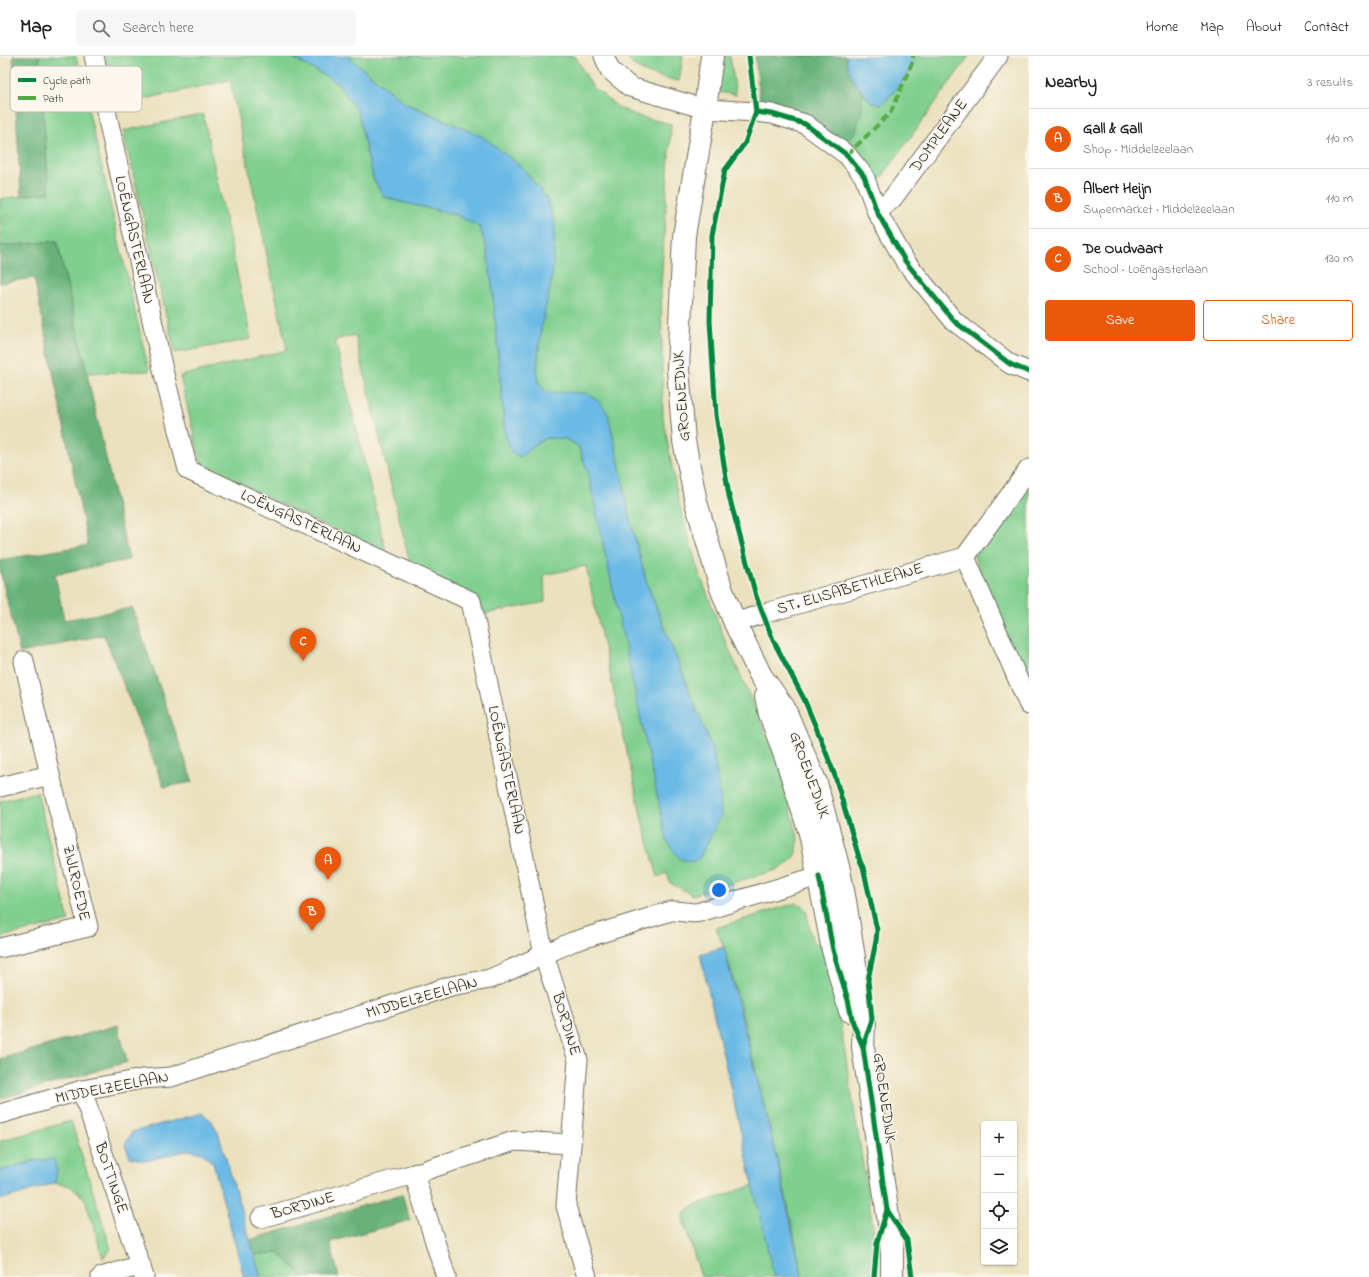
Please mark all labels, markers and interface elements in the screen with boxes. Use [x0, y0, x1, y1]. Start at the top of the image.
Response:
search box [76, 10, 356, 46]
text: Map [20, 14, 52, 41]
icon: search [90, 17, 112, 39]
text: Search here [122, 17, 194, 39]
text: Home [1146, 17, 1178, 38]
text: Map [1200, 17, 1224, 38]
text: About [1246, 17, 1282, 38]
text: Contact [1304, 17, 1349, 38]
legend [10, 66, 142, 112]
text: Nearby [1045, 70, 1097, 95]
text: Cycle path [43, 73, 91, 90]
text: 3 results [1307, 73, 1353, 92]
text: Path [43, 91, 64, 107]
street label: DOMPLEANE [903, 94, 974, 179]
text: Gall & Gall [1083, 118, 1142, 140]
text: A [1054, 129, 1062, 148]
text: 110 m [1326, 129, 1353, 148]
text: Shop · Middelzeelaan [1083, 140, 1193, 159]
street label: LOËNGASTERLAAN [108, 173, 160, 307]
text: Albert Heijn [1083, 178, 1151, 200]
text: B [1054, 189, 1062, 208]
text: 110 m [1326, 189, 1353, 208]
text: Supermarket · Middelzeelaan [1083, 200, 1235, 219]
text: De Oudvaart [1083, 238, 1163, 260]
text: C [1054, 249, 1062, 268]
text: 130 m [1325, 249, 1353, 268]
text: School · Loëngasterlaan [1083, 260, 1208, 279]
button: Save [1045, 300, 1195, 341]
button: Share [1203, 300, 1353, 341]
street label: GROENEDIJK [667, 350, 697, 442]
street label: LOËNGASTERLAAN [236, 483, 366, 561]
street label: ST. ELISABETHLEANE [774, 557, 926, 621]
pin: C [290, 628, 316, 661]
street label: LOËNGASTERLAAN [481, 703, 531, 837]
street label: GROENEDIJK [782, 728, 836, 822]
street label: ZIJLROEDE [56, 843, 96, 923]
pin: A [315, 847, 341, 880]
your location [709, 880, 729, 900]
pin: B [299, 898, 325, 931]
street label: MIDDELZEELAAN [363, 971, 481, 1025]
street label: BORDINE [545, 988, 587, 1059]
street label: GROENEDIJK [866, 1051, 902, 1145]
street label: MIDDELZEELAAN [53, 1065, 171, 1111]
map controls [981, 1121, 1017, 1265]
button: + [981, 1121, 1017, 1157]
street label: BOTTINGE [87, 1138, 134, 1217]
button: − [981, 1157, 1017, 1193]
street label: BORDINE [267, 1185, 338, 1227]
button: locate [981, 1193, 1017, 1229]
button: layers [981, 1229, 1017, 1265]

